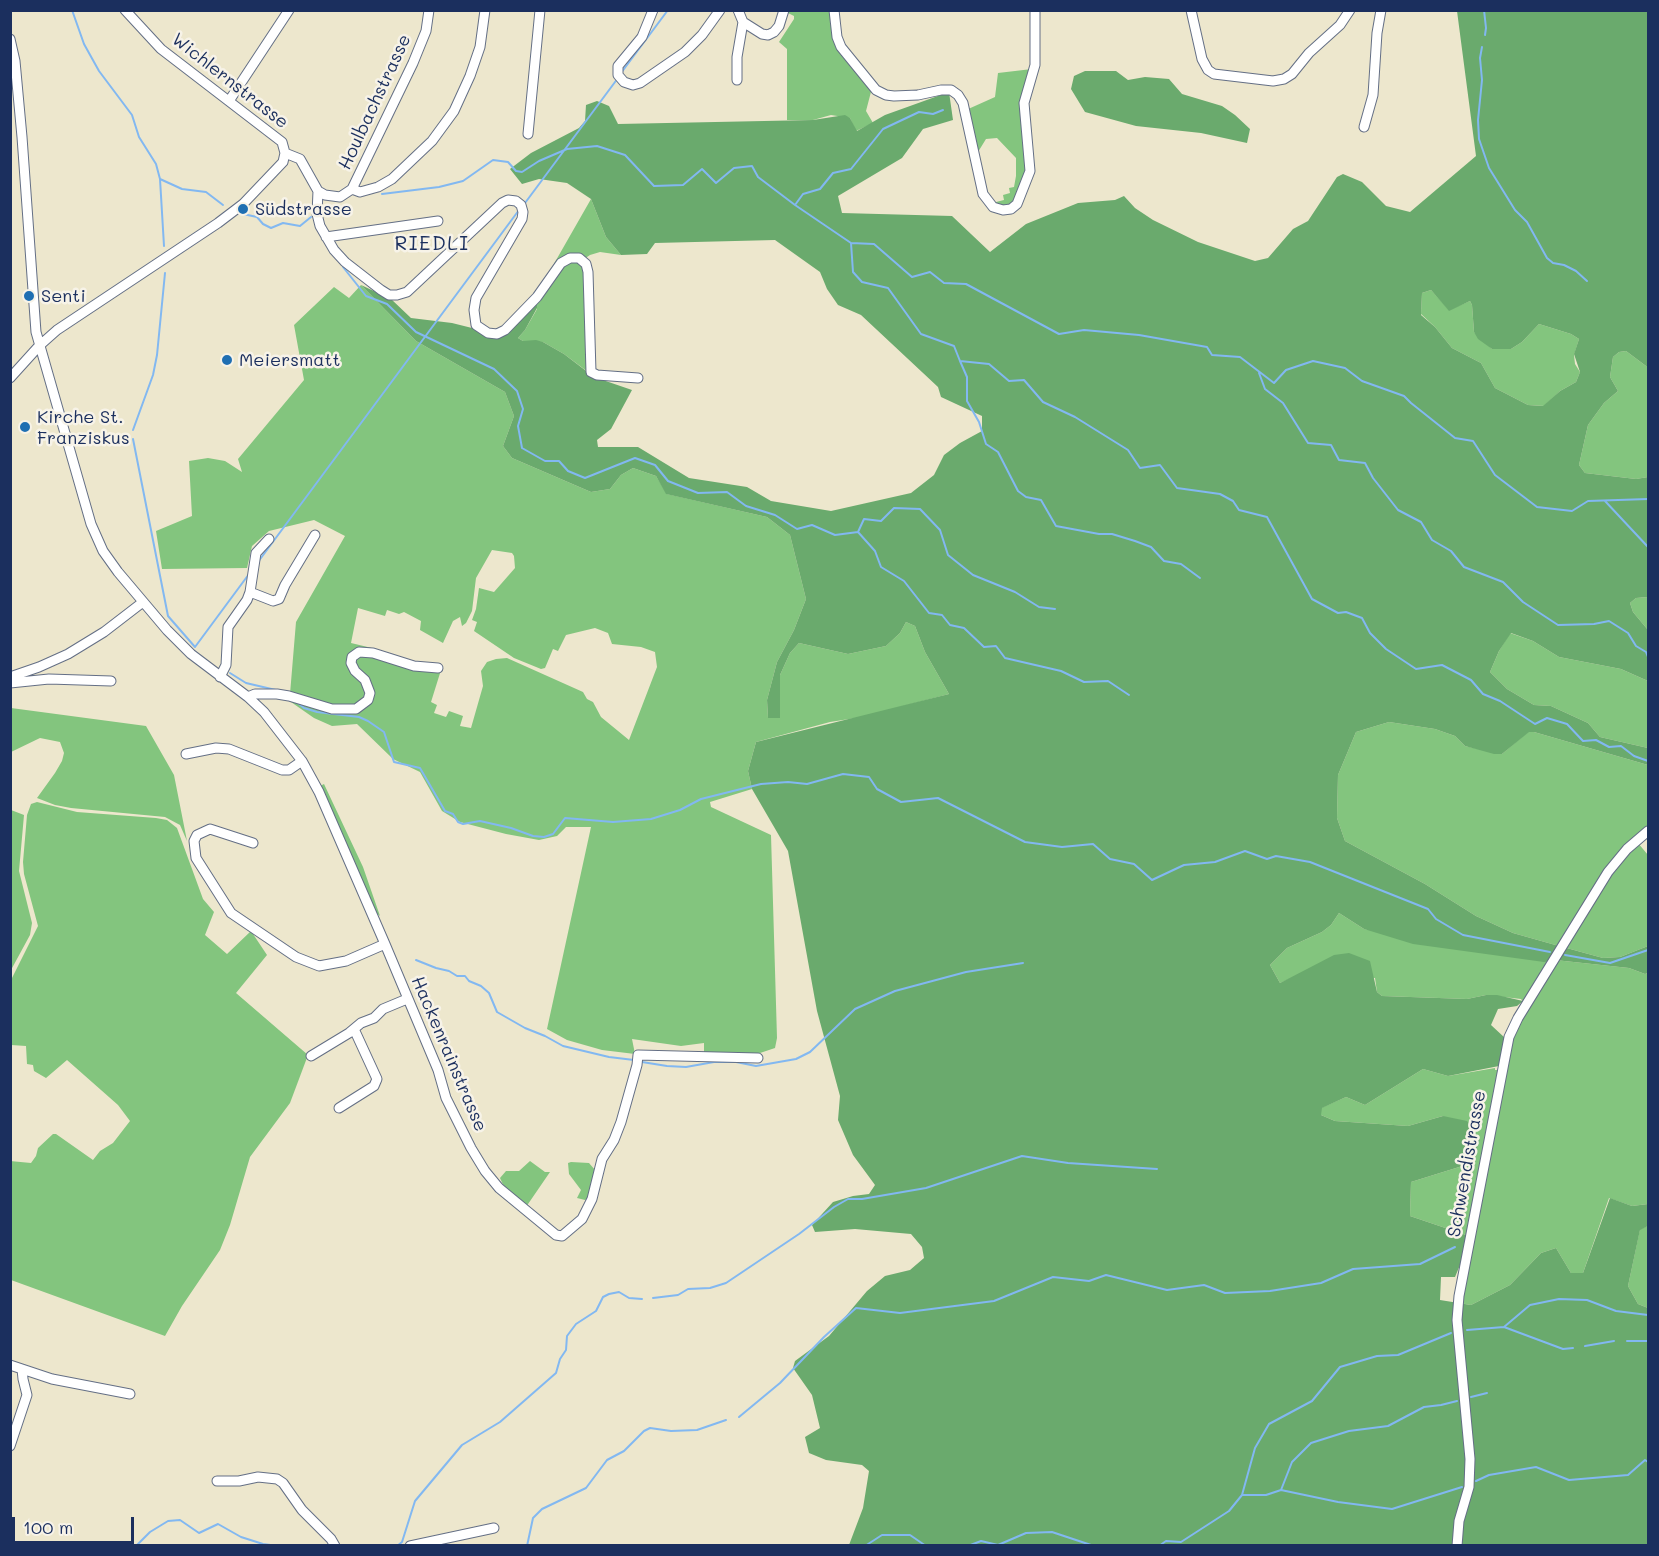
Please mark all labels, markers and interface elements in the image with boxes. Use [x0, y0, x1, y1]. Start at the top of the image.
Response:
street label: Wichlernstrasse [167, 29, 293, 133]
street label: Houlbachstrasse [334, 31, 416, 173]
place label: Südstrasse [255, 198, 352, 220]
marker: Südstrasse [236, 202, 250, 216]
district label: RIEDLI [394, 232, 470, 256]
place label: Senti [41, 285, 86, 307]
marker: Senti [22, 289, 36, 303]
place label: Meiersmatt [239, 349, 340, 371]
marker: Meiersmatt [220, 353, 234, 367]
place label: Kirche St. Franziskus [37, 406, 130, 448]
marker: Kirche St. Franziskus [18, 420, 32, 434]
street label: Hackenrainstrasse [407, 973, 491, 1135]
street label: Schwendistrasse [1443, 1089, 1491, 1239]
scale bar [15, 1505, 136, 1543]
text: 100 m [23, 1515, 73, 1539]

